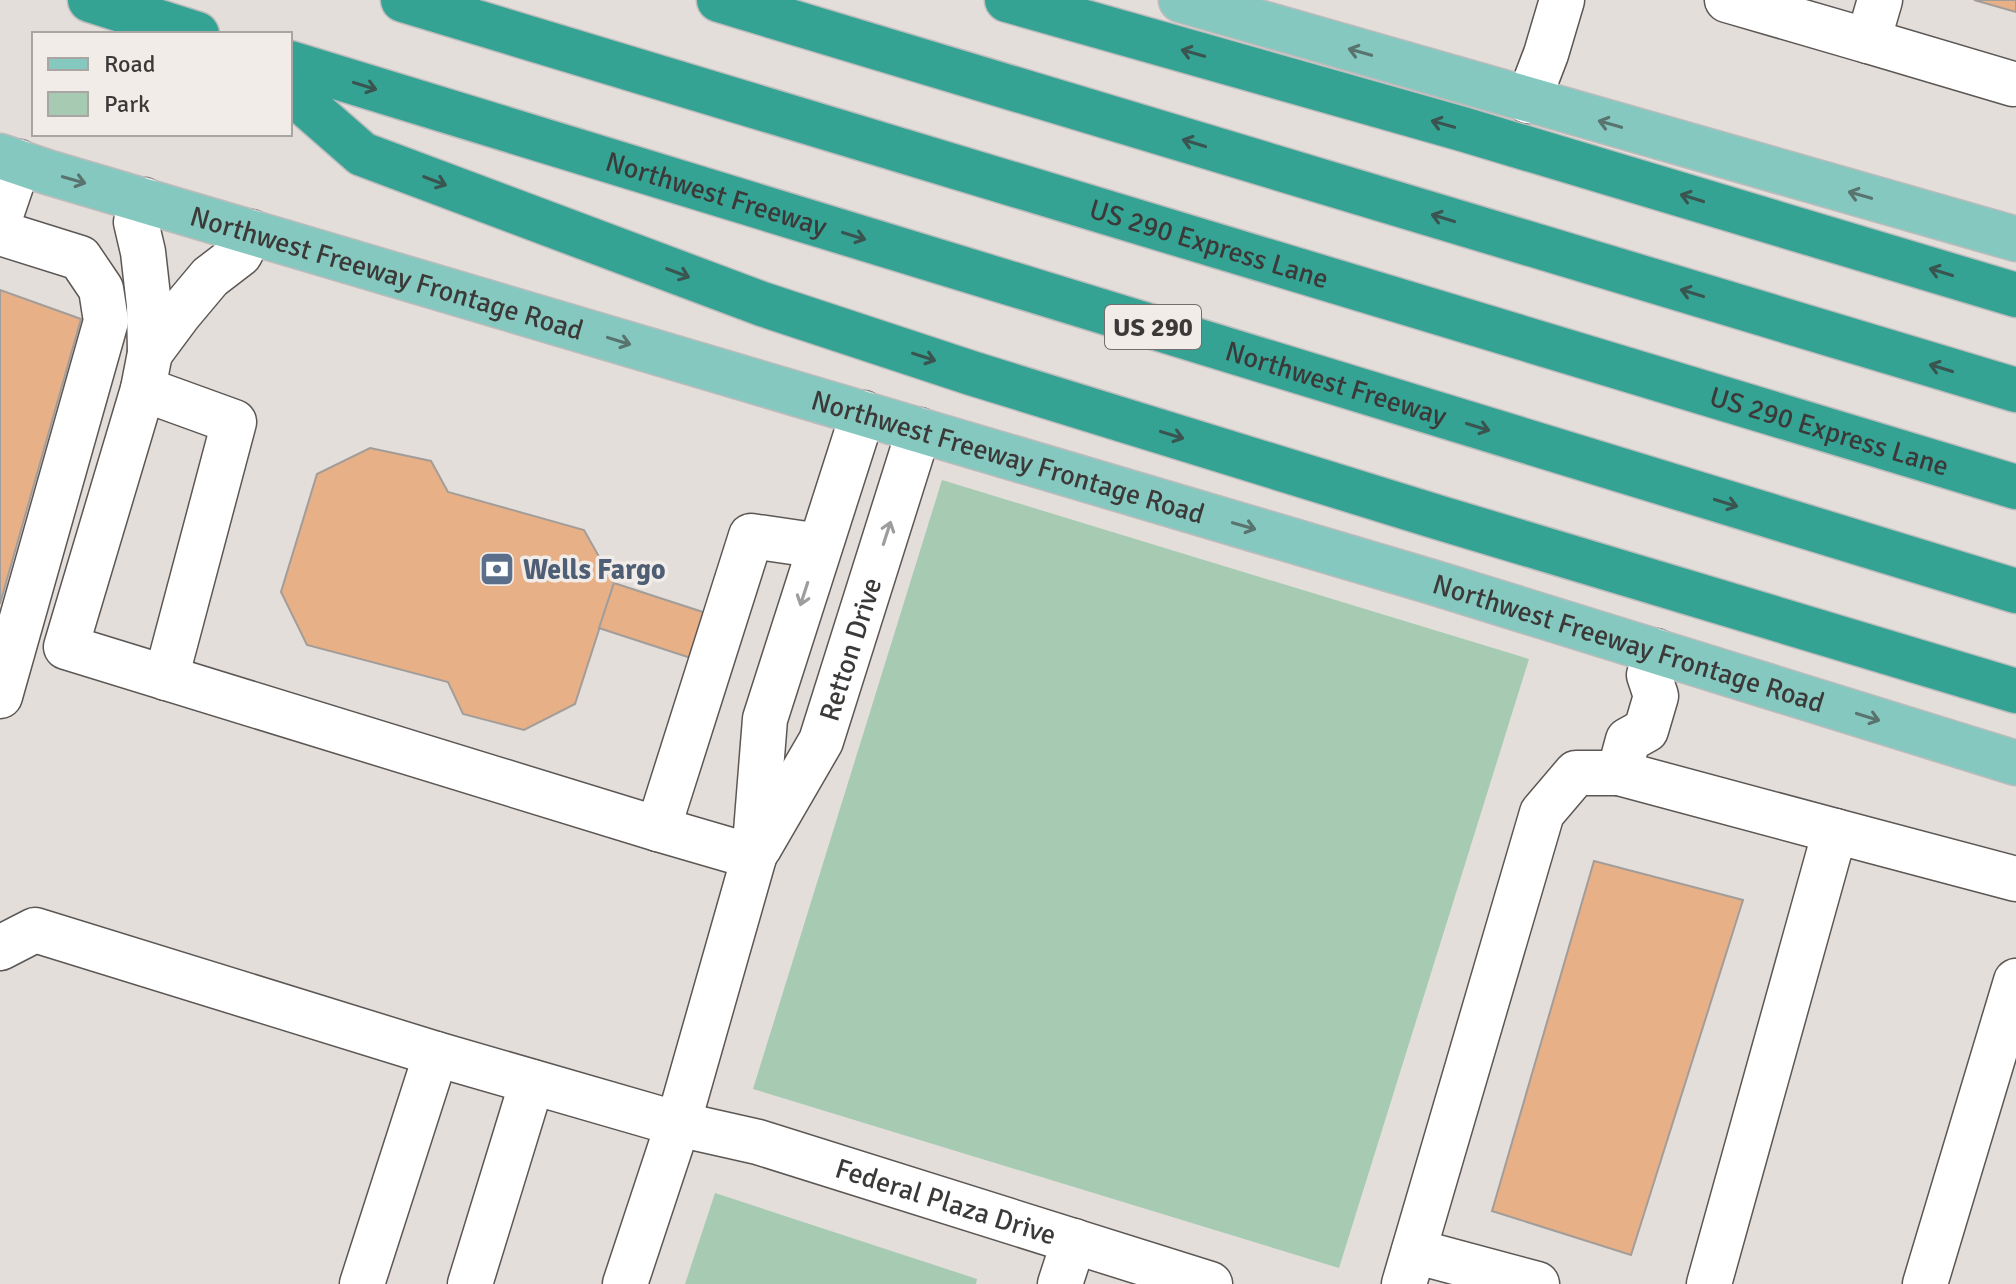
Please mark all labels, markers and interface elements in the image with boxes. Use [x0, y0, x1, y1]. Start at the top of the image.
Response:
legend [32, 32, 292, 136]
one-way arrow [1348, 44, 1374, 59]
one-way arrow [1180, 45, 1206, 60]
text: Road [104, 49, 155, 79]
one-way arrow [351, 79, 377, 94]
text: Park [104, 89, 150, 119]
one-way arrow [1430, 116, 1456, 131]
one-way arrow [1598, 116, 1623, 130]
one-way arrow [1182, 135, 1208, 150]
street label: Northwest Freeway [601, 145, 831, 244]
one-way arrow [61, 173, 87, 188]
one-way arrow [422, 175, 447, 189]
one-way arrow [1848, 186, 1874, 201]
one-way arrow [1680, 190, 1706, 205]
street label: US 290 Express Lane [1085, 192, 1332, 296]
street label: Northwest Freeway Frontage Road [186, 199, 587, 348]
one-way arrow [1431, 210, 1457, 225]
one-way arrow [841, 229, 867, 244]
one-way arrow [1929, 264, 1955, 279]
one-way arrow [665, 267, 690, 281]
one-way arrow [1680, 285, 1706, 300]
road number: US 290 [1105, 305, 1201, 349]
one-way arrow [606, 334, 632, 349]
street label: Northwest Freeway [1221, 334, 1451, 434]
one-way arrow [911, 351, 936, 366]
one-way arrow [1929, 360, 1955, 375]
street label: US 290 Express Lane [1706, 380, 1953, 484]
street label: Northwest Freeway Frontage Road [807, 383, 1208, 532]
one-way arrow [1465, 420, 1490, 435]
one-way arrow [1159, 428, 1185, 443]
one-way arrow [1713, 496, 1739, 511]
one-way arrow [1231, 519, 1257, 534]
one-way arrow [880, 521, 895, 546]
bank icon: Wells Fargo [478, 550, 516, 588]
place label: Wells Fargo [523, 553, 666, 587]
street label: Northwest Freeway Frontage Road [1428, 567, 1828, 721]
street label: Retton Drive [812, 573, 889, 725]
one-way arrow [796, 581, 811, 606]
one-way arrow [1854, 710, 1880, 725]
street label: Federal Plaza Drive [831, 1151, 1060, 1253]

